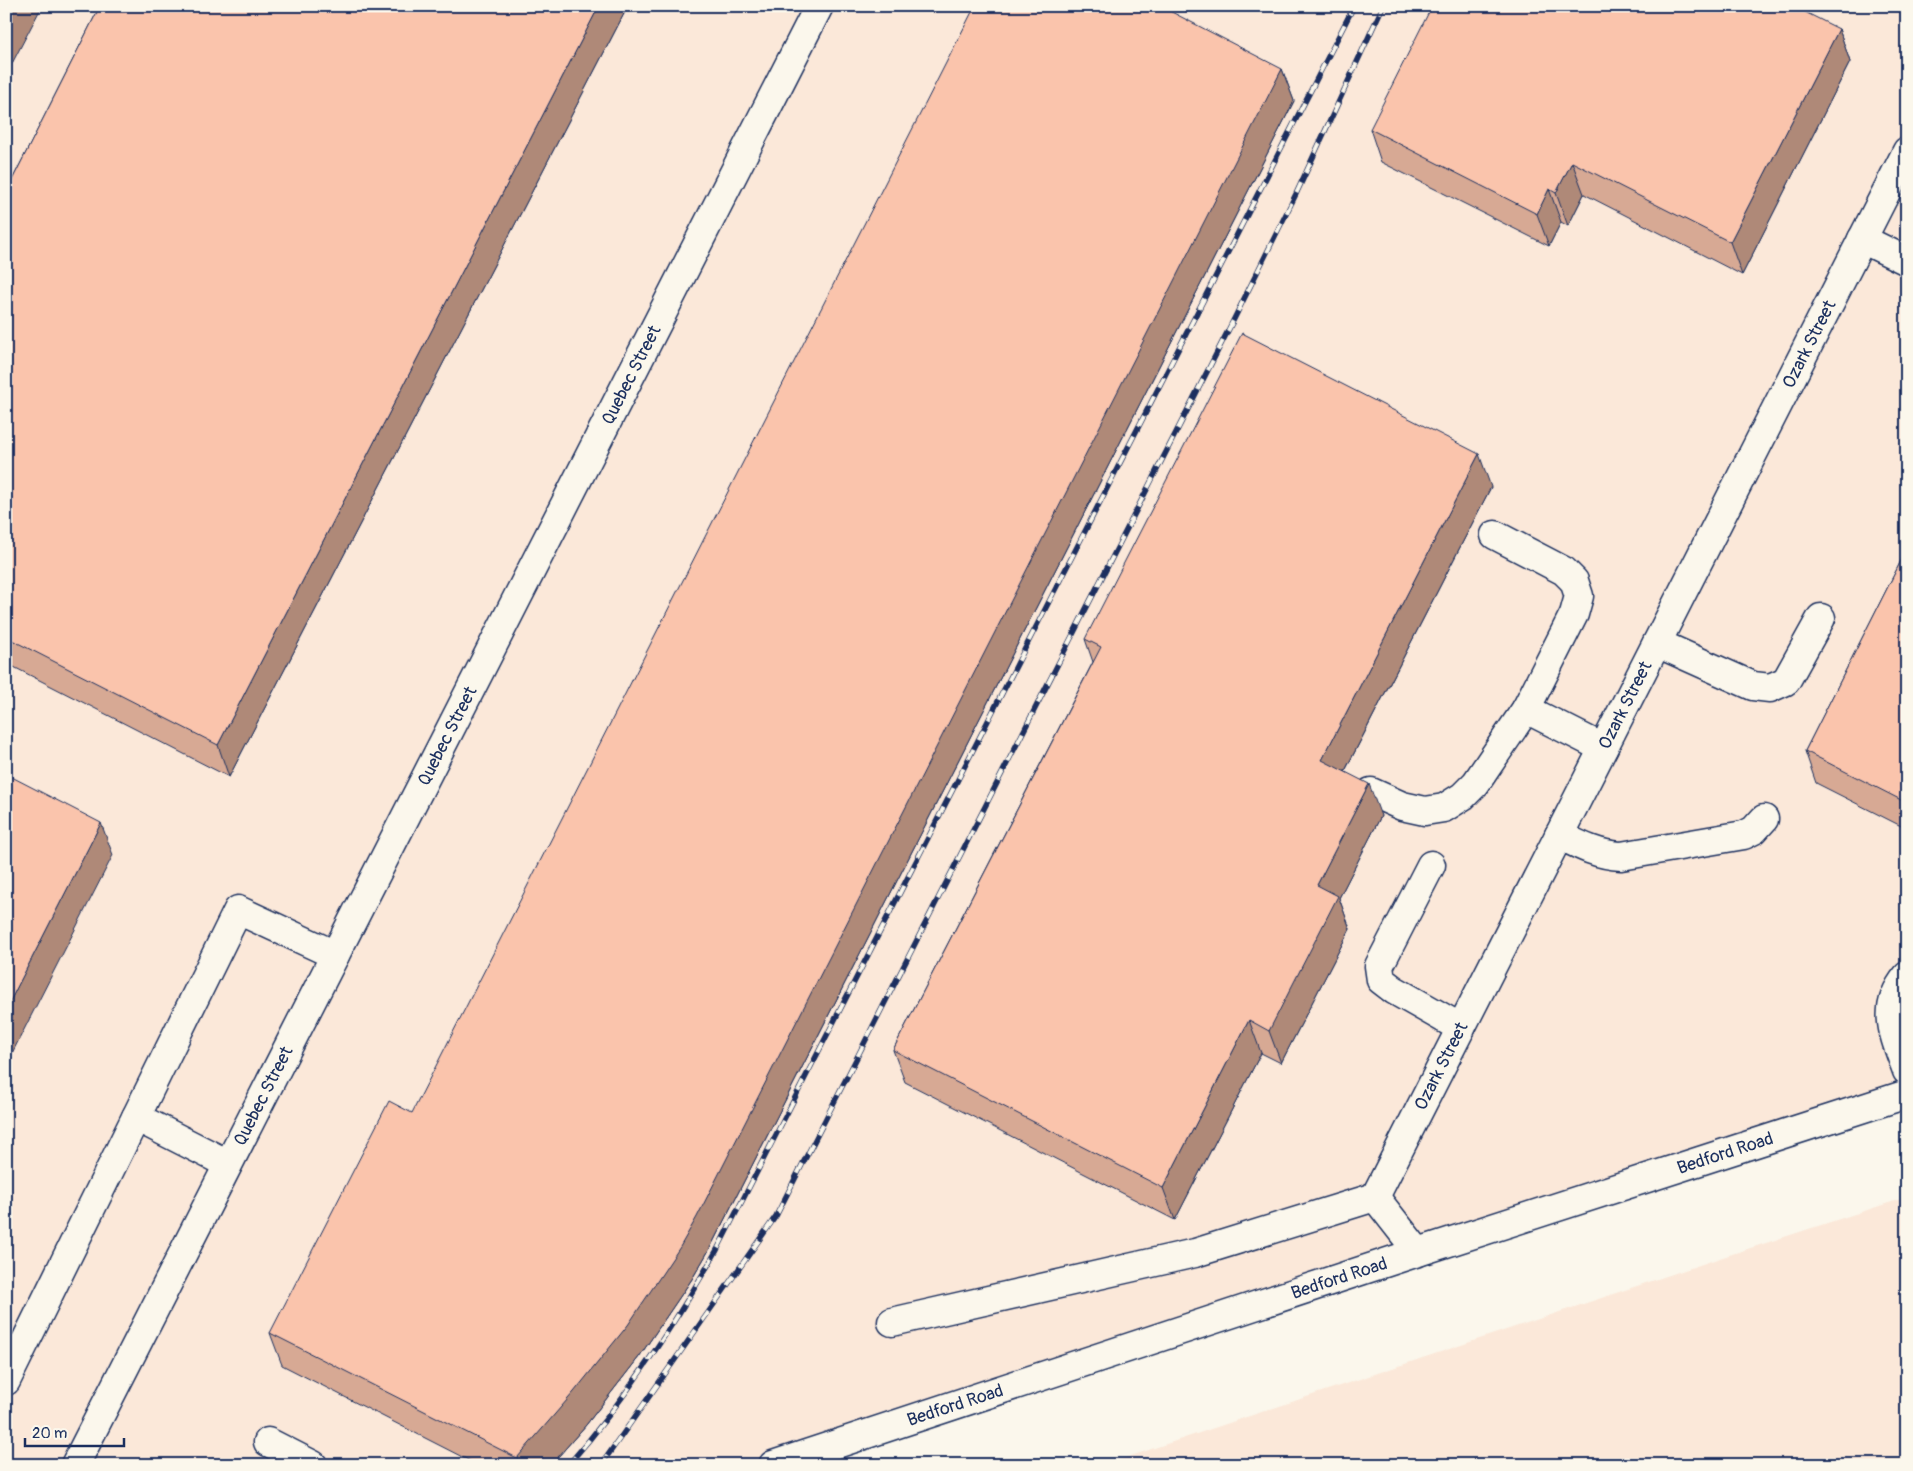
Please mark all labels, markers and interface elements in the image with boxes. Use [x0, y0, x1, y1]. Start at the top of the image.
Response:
street label: Ozark Street [1777, 296, 1842, 392]
street label: Quebec Street [597, 321, 667, 429]
street label: Ozark Street [1593, 657, 1658, 753]
street label: Quebec Street [413, 682, 483, 790]
street label: Ozark Street [1409, 1018, 1474, 1114]
street label: Quebec Street [229, 1042, 299, 1150]
street label: Bedford Road [1674, 1127, 1776, 1180]
street label: Bedford Road [1288, 1252, 1390, 1305]
street label: Bedford Road [904, 1379, 1006, 1432]
scale bar [25, 1416, 124, 1448]
text: 20 m [32, 1424, 67, 1443]

